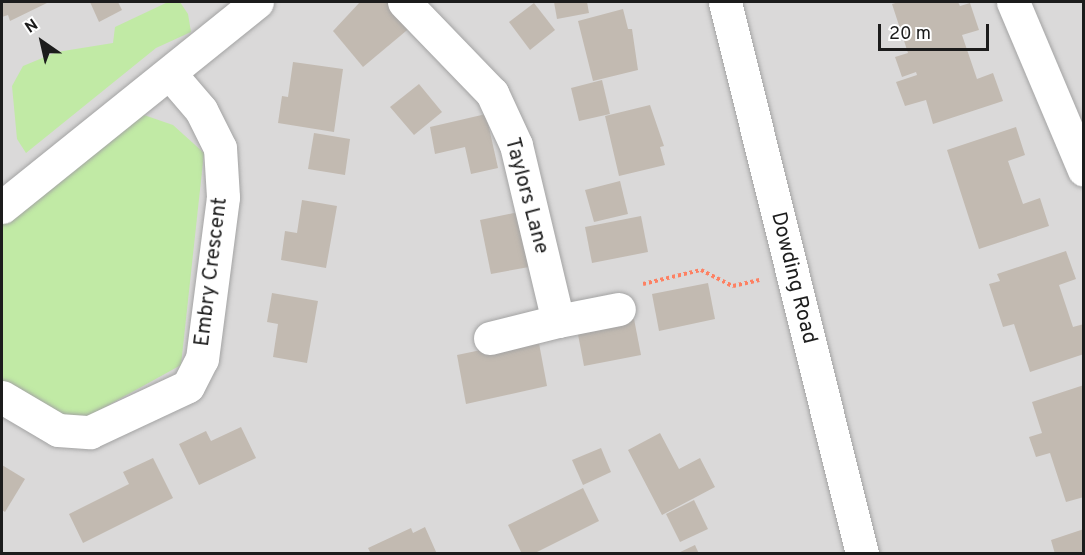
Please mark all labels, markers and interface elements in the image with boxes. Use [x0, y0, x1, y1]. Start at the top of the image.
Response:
north arrow [12, 12, 72, 72]
scale bar [881, 12, 992, 50]
text: N [22, 16, 42, 39]
text: 20 m [889, 23, 931, 46]
street label: Taylors Lane [498, 135, 554, 257]
street label: Embry Crescent [190, 196, 234, 348]
street label: Dowding Road [764, 209, 822, 347]

